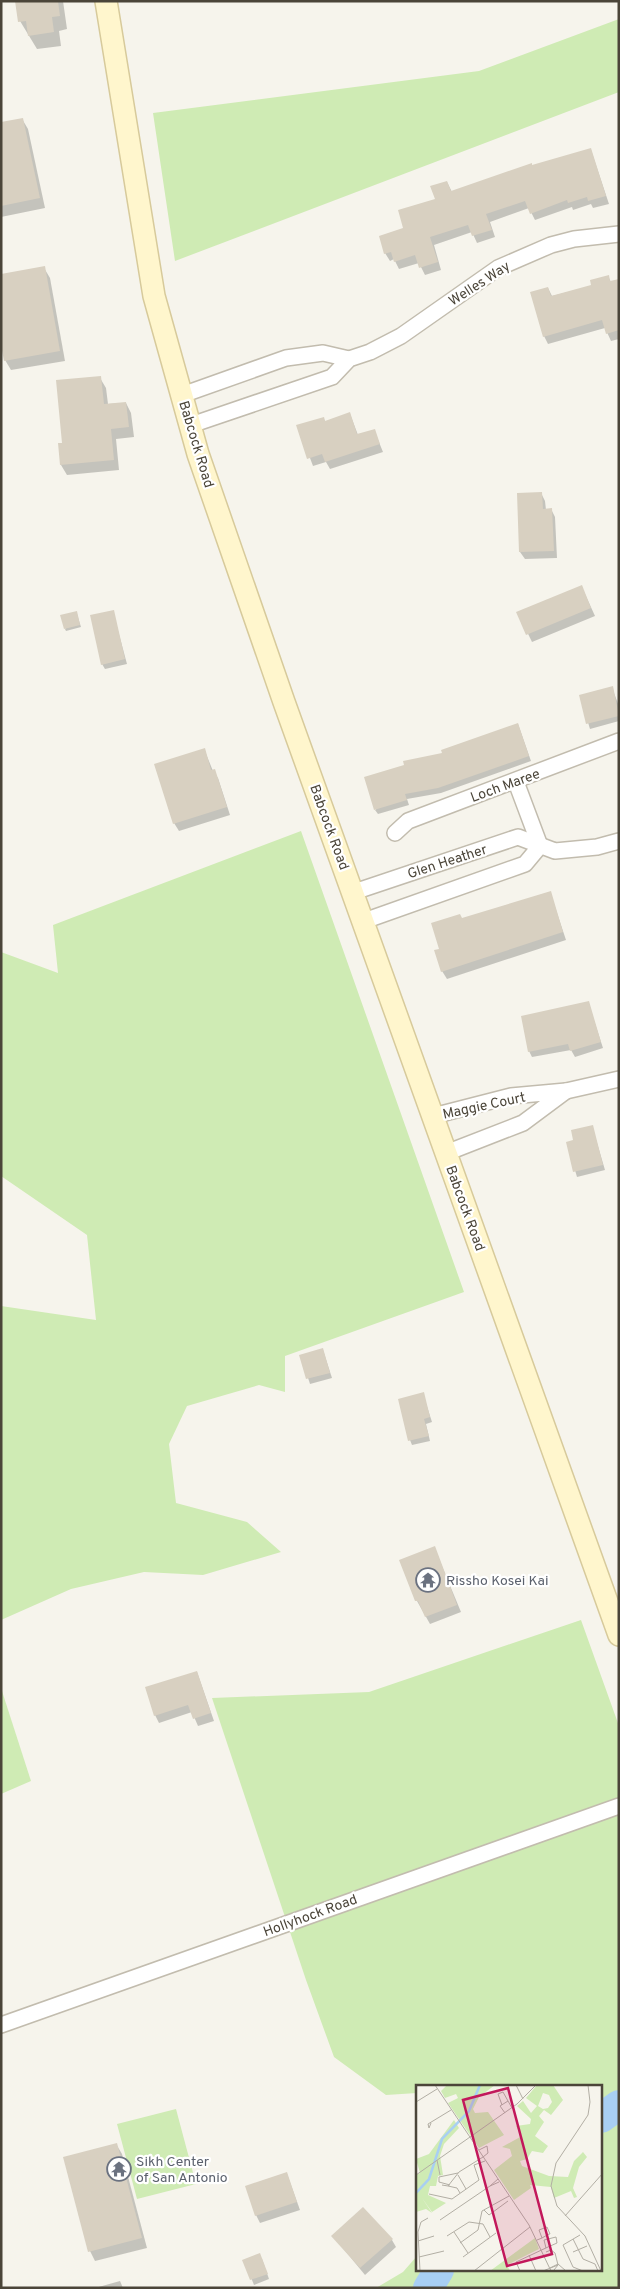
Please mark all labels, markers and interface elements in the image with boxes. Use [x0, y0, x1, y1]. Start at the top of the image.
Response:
street label: Welles Way [446, 258, 514, 310]
street label: Babcock Road [174, 399, 217, 490]
street label: Loch Maree [468, 766, 543, 807]
street label: Babcock Road [305, 782, 352, 873]
street label: Glen Heather [405, 841, 490, 883]
street label: Maggie Court [441, 1089, 527, 1124]
street label: Babcock Road [441, 1163, 488, 1254]
temple icon: Rissho Kosei Kai [415, 1567, 441, 1593]
place label: Rissho Kosei Kai [446, 1573, 549, 1590]
street label: Hollyhock Road [261, 1892, 360, 1941]
inset map [416, 2085, 602, 2272]
place label: Sikh Center of San Antonio [136, 2154, 228, 2187]
temple icon: Sikh Center of San Antonio [106, 2156, 132, 2182]

